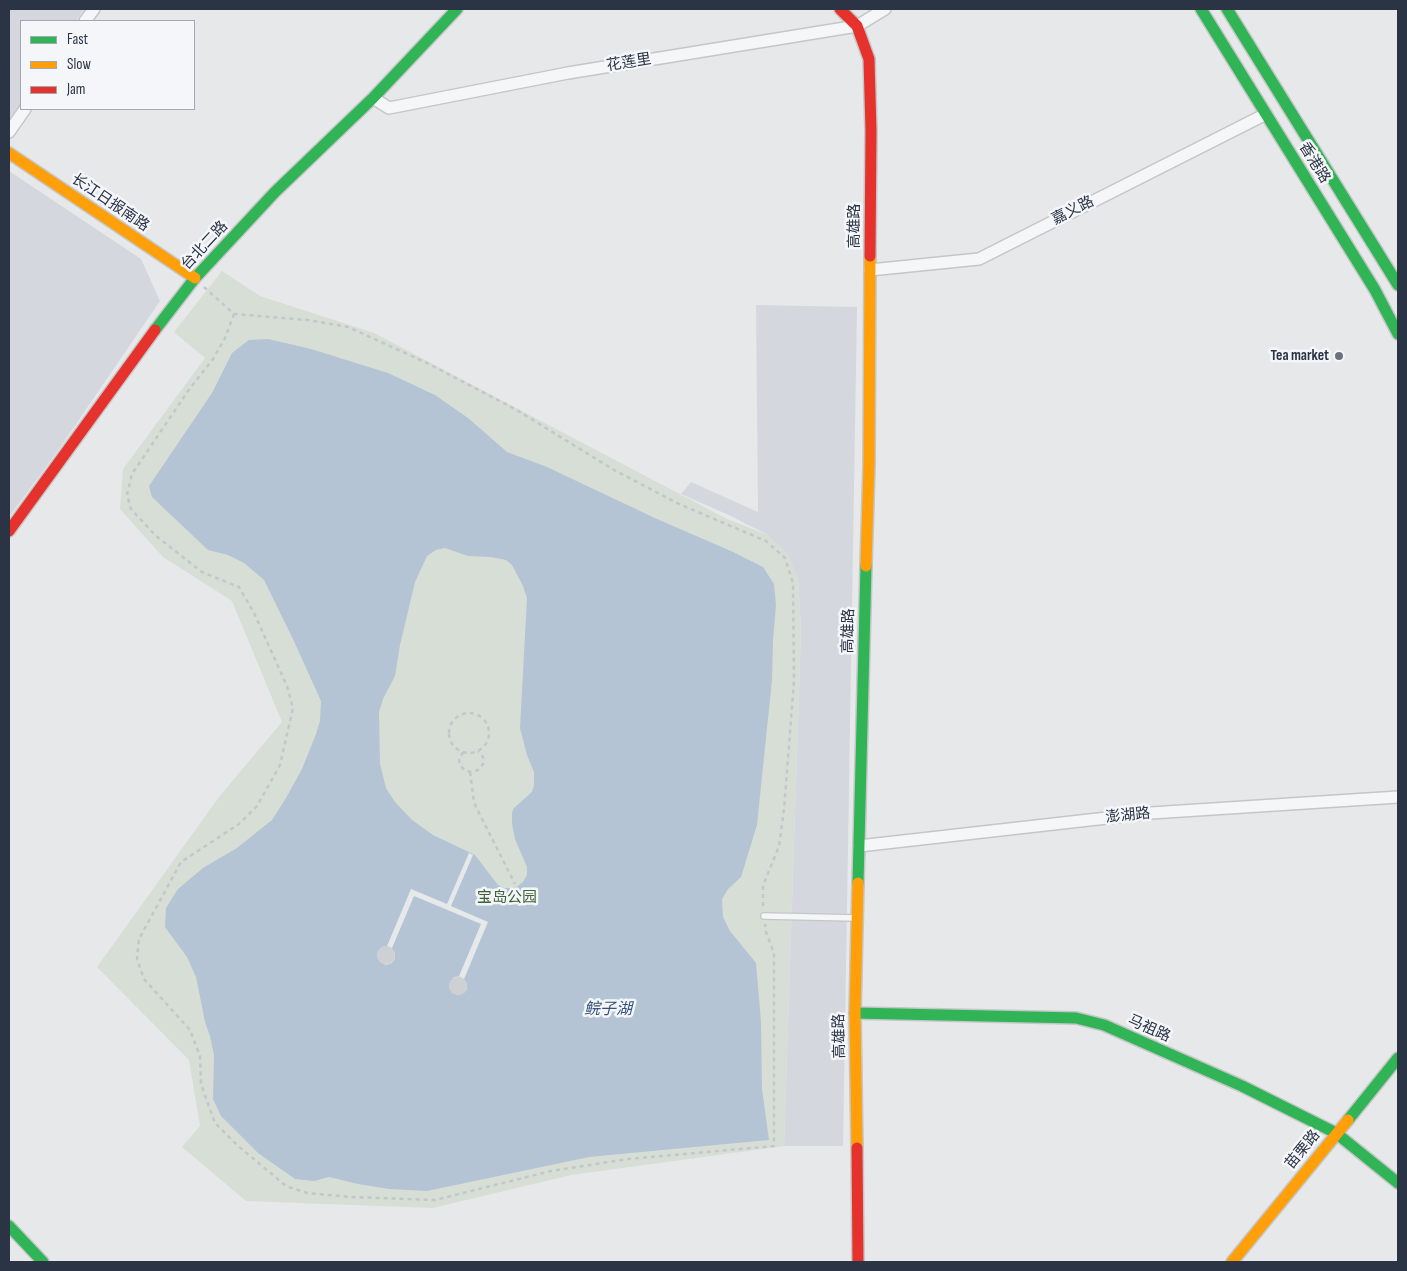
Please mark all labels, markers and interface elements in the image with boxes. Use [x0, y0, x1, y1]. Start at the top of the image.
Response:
legend [20, 20, 195, 110]
text: Fast [67, 30, 88, 49]
street label: 花莲里 [605, 51, 653, 75]
text: Slow [67, 55, 91, 74]
text: Jam [67, 80, 85, 99]
street label: 香港路 [1294, 139, 1334, 187]
street label: 长江日报南路 [68, 170, 152, 236]
street label: 嘉义路 [1049, 193, 1097, 229]
street label: 高雄路 [846, 204, 864, 248]
street label: 台北二路 [178, 218, 232, 274]
place label: Tea market [1270, 347, 1329, 365]
marker: Tea market [1333, 350, 1345, 362]
street label: 高雄路 [840, 608, 858, 654]
street label: 澎湖路 [1105, 805, 1151, 827]
park label: 宝岛公园 [477, 889, 537, 907]
water label: 鲩子湖 [584, 1000, 632, 1020]
street label: 马祖路 [1125, 1012, 1173, 1046]
street label: 高雄路 [831, 1013, 849, 1059]
street label: 苗栗路 [1282, 1127, 1324, 1173]

